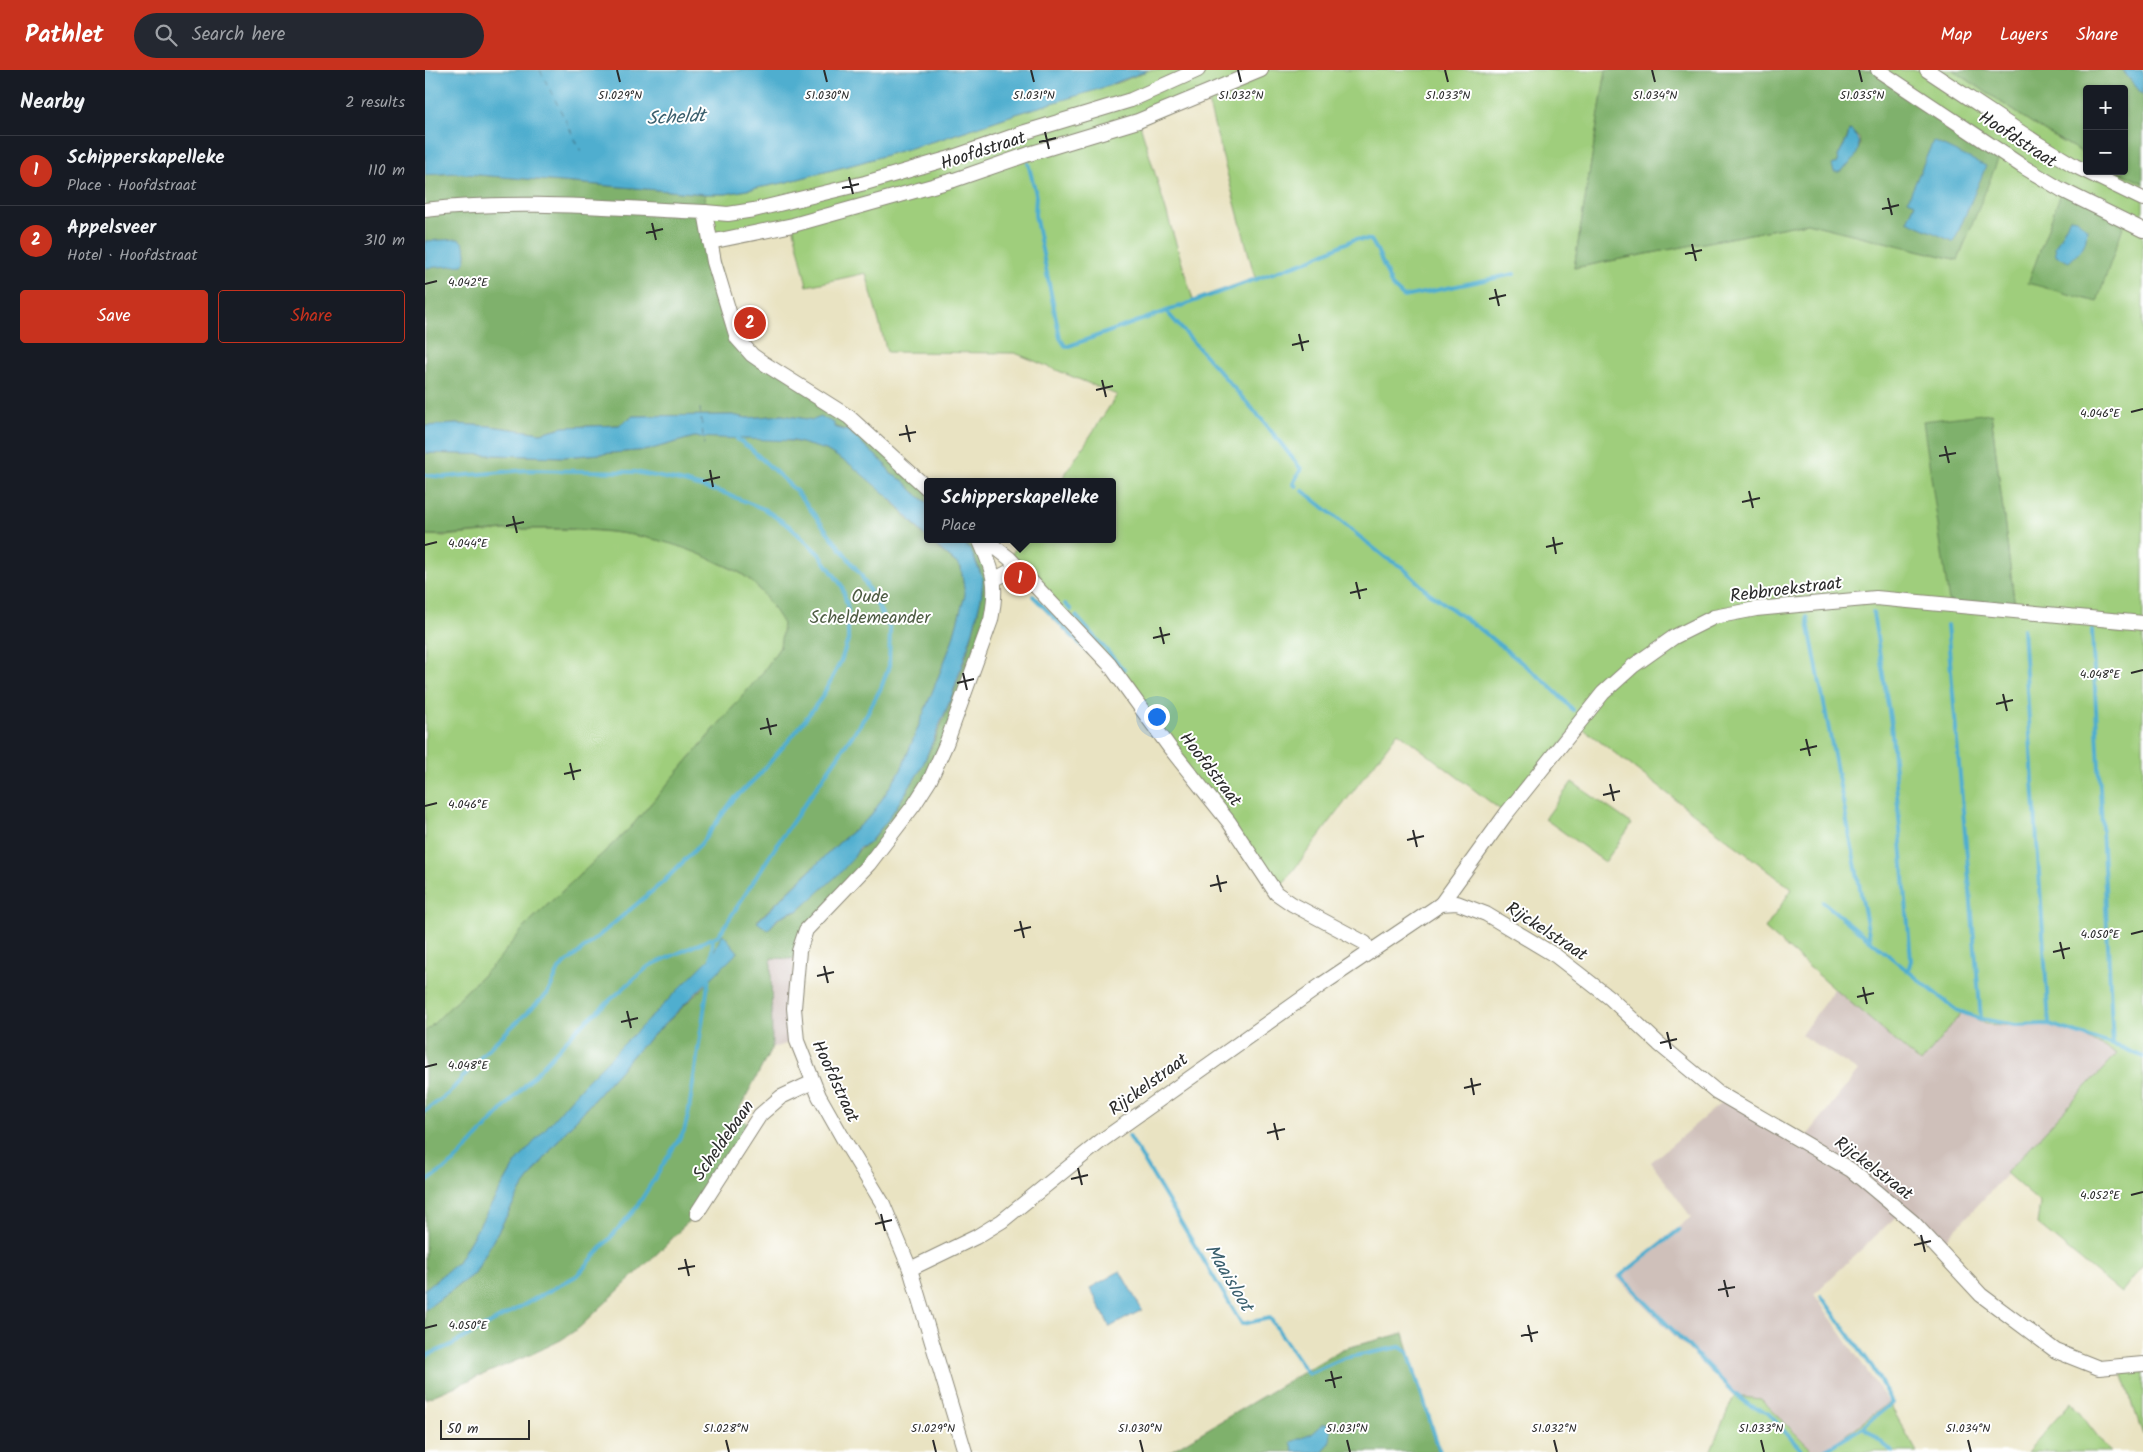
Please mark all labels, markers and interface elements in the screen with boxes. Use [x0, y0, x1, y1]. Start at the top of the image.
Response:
search box [134, 13, 484, 58]
text: Pathlet [25, 16, 104, 55]
text: Search here [192, 20, 285, 50]
icon: search [152, 21, 180, 49]
text: Map [1941, 21, 1972, 50]
text: Layers [2000, 21, 2048, 50]
text: Share [2076, 21, 2118, 50]
map controls [2083, 85, 2128, 175]
button: + [2083, 85, 2128, 130]
text: Nearby [20, 86, 85, 119]
text: 51.029°N [598, 86, 642, 105]
text: 51.030°N [805, 86, 849, 105]
text: 51.031°N [1013, 86, 1055, 105]
text: 51.032°N [1218, 86, 1264, 105]
text: 51.033°N [1426, 86, 1470, 105]
text: 51.034°N [1633, 86, 1677, 105]
text: 51.035°N [1840, 86, 1884, 105]
text: 2 results [345, 90, 405, 115]
water label: Scheldt [646, 101, 709, 135]
street label: Hoofdstraat [1972, 104, 2063, 177]
street label: Hoofdstraat [937, 124, 1031, 179]
button: − [2083, 130, 2128, 175]
text: Schipperskapelleke [67, 143, 224, 173]
text: 1 [34, 158, 38, 183]
text: 110 m [368, 158, 405, 183]
text: Place · Hoofdstraat [67, 173, 197, 198]
text: Appelsveer [67, 213, 156, 243]
text: 2 [31, 228, 41, 253]
text: 310 m [364, 228, 405, 253]
text: Hotel · Hoofdstraat [67, 243, 198, 268]
text: 4.042°E [448, 273, 489, 292]
button: Save [20, 290, 208, 343]
button: Share [218, 290, 405, 343]
pin: 2 [734, 304, 766, 342]
text: 4.046°E [2080, 404, 2121, 423]
popup [924, 478, 1116, 543]
text: Schipperskapelleke [941, 483, 1099, 513]
text: Place [941, 513, 976, 538]
text: 4.044°E [448, 534, 489, 553]
pin: 1 [1004, 559, 1036, 597]
street label: Rebbroekstraat [1729, 569, 1845, 612]
park label: Oude Scheldemeander [810, 583, 931, 633]
text: 4.048°E [2080, 665, 2121, 684]
your location [1144, 704, 1170, 730]
street label: Hoofdstraat [1171, 726, 1249, 815]
text: 4.046°E [448, 795, 489, 814]
street label: Rijckelstraat [1499, 895, 1594, 970]
text: 4.050°E [2081, 925, 2120, 944]
street label: Hoofdstraat [803, 1035, 867, 1129]
street label: Rijckelstraat [1103, 1046, 1196, 1124]
text: 4.048°E [448, 1056, 489, 1075]
street label: Scheldebaan [686, 1095, 763, 1187]
street label: Rijckelstraat [1827, 1130, 1920, 1209]
text: 4.052°E [2080, 1186, 2121, 1205]
water label: Maaisloot [1196, 1238, 1262, 1320]
text: 4.050°E [449, 1316, 488, 1335]
scale bar [440, 1417, 530, 1440]
text: 50 m [447, 1418, 478, 1440]
text: 51.028°N [703, 1419, 749, 1438]
text: 51.029°N [911, 1419, 955, 1438]
text: 51.030°N [1118, 1419, 1162, 1438]
text: 51.031°N [1326, 1419, 1368, 1438]
text: 51.032°N [1531, 1419, 1577, 1438]
text: 51.033°N [1739, 1419, 1783, 1438]
text: 51.034°N [1946, 1419, 1990, 1438]

